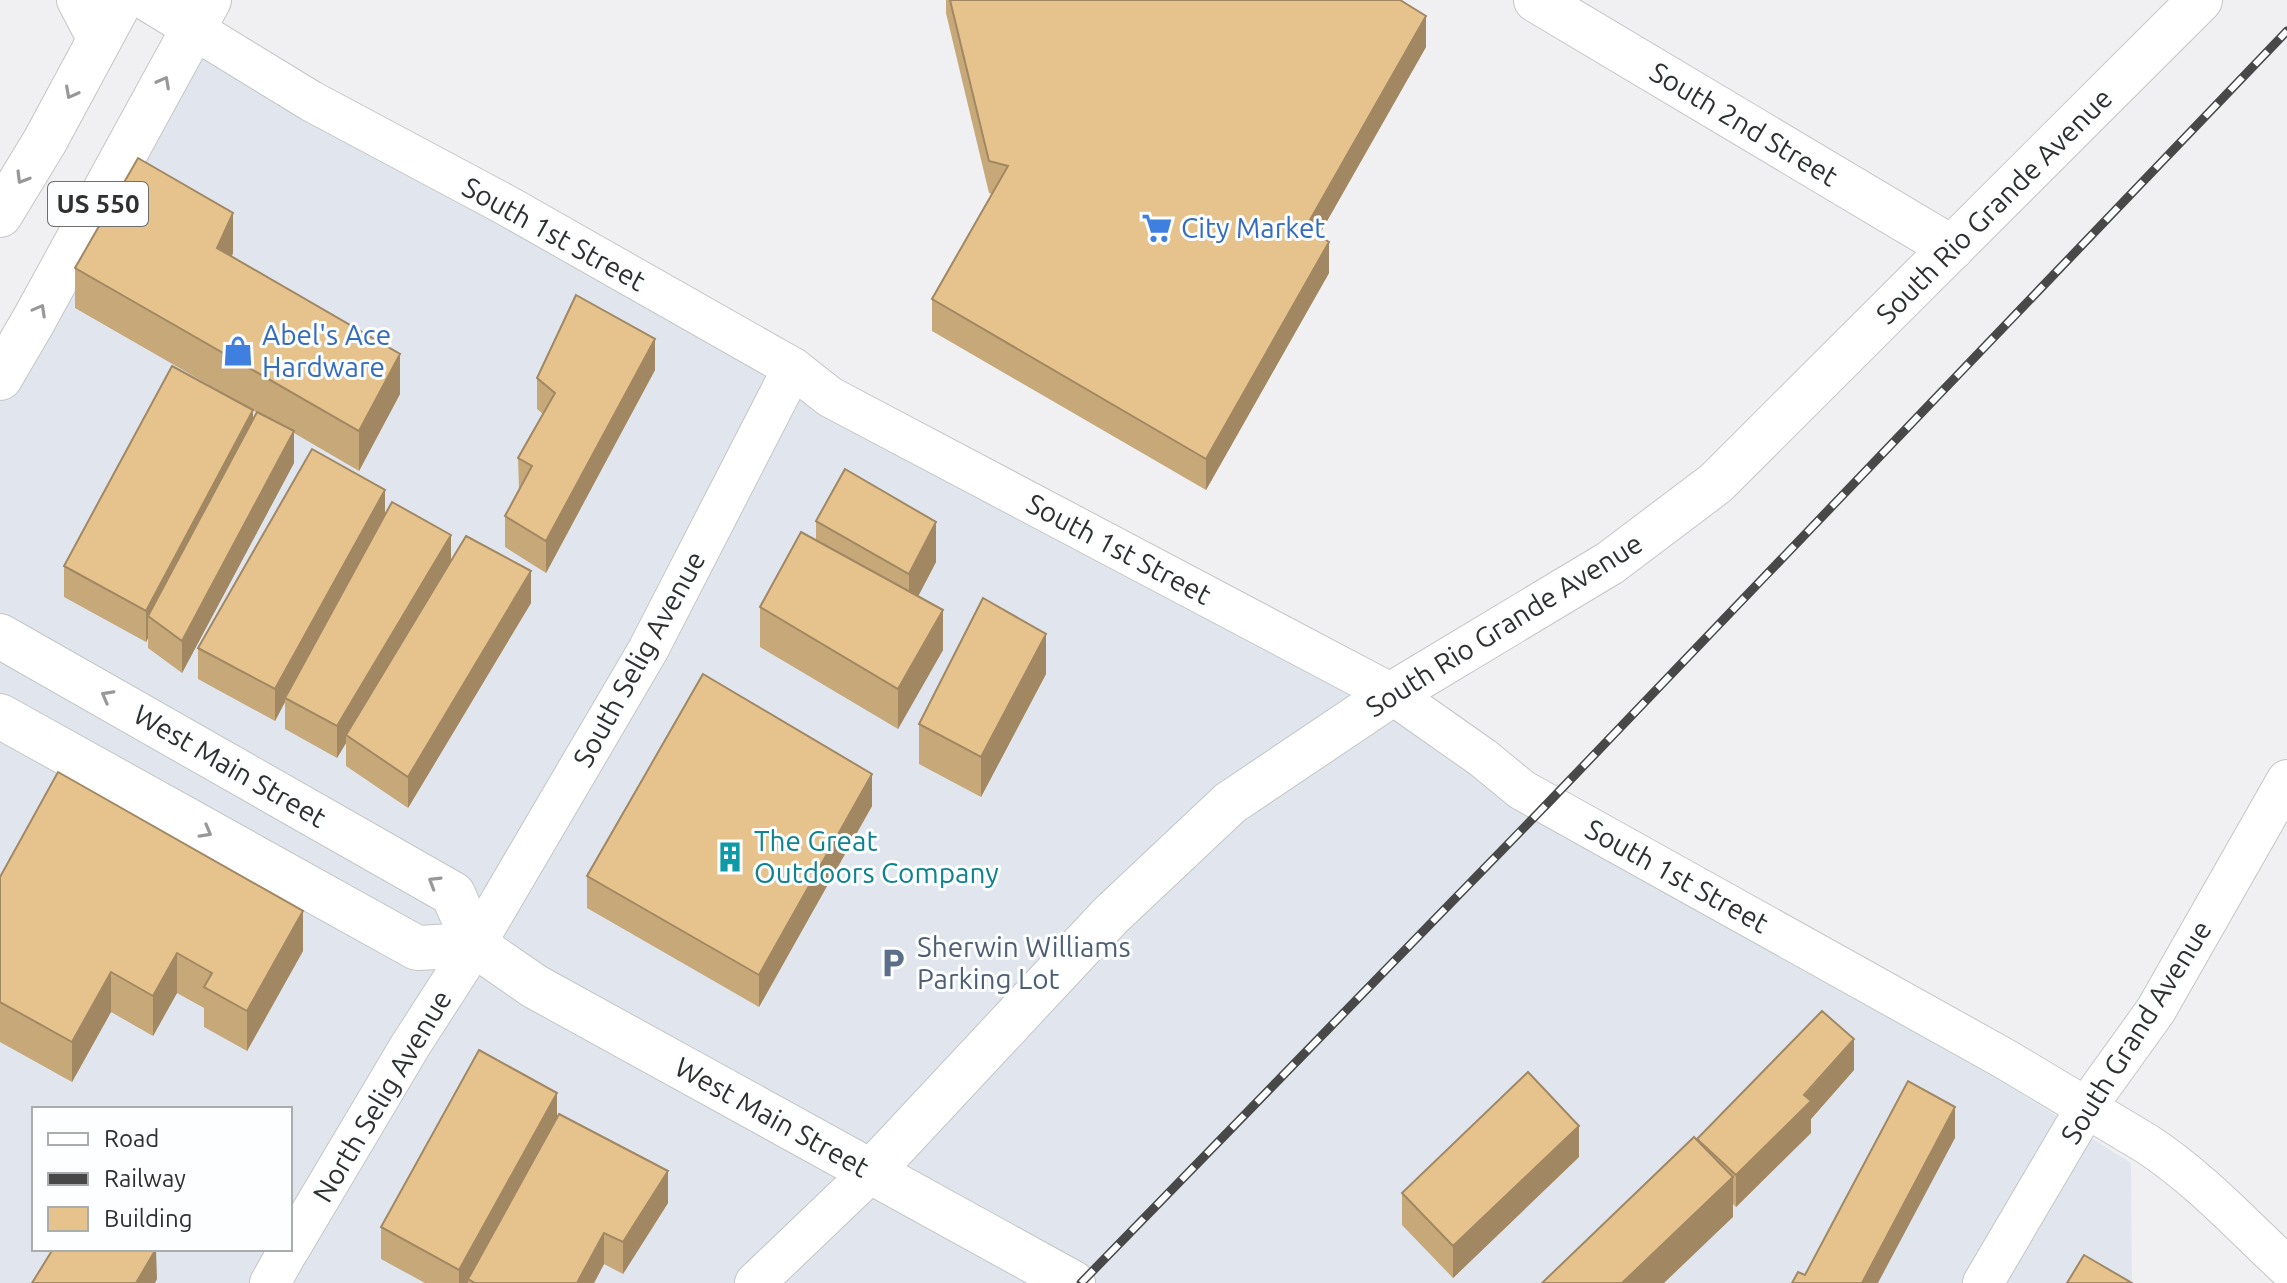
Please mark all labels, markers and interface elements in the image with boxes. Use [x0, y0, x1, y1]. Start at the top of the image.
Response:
street label: South 2nd Street [1645, 55, 1844, 192]
one-way arrow [154, 76, 170, 91]
street label: South Rio Grande Avenue [1870, 82, 2118, 330]
one-way arrow [65, 85, 80, 99]
one-way arrow [17, 169, 32, 184]
street label: South 1st Street [458, 171, 651, 297]
road number: US 550 [48, 182, 148, 226]
supermarket icon: City Market [1140, 211, 1174, 245]
place label: City Market [1181, 212, 1325, 243]
one-way arrow [30, 304, 45, 319]
place label: Abel's Ace Hardware [262, 319, 391, 382]
shop icon: Abel's Ace Hardware [221, 334, 255, 368]
street label: South 1st Street [1022, 487, 1217, 610]
street label: South Rio Grande Avenue [1360, 527, 1647, 722]
street label: South Selig Avenue [566, 546, 711, 772]
one-way arrow [101, 691, 116, 706]
street label: West Main Street [129, 698, 332, 833]
street label: South 1st Street [1581, 813, 1774, 939]
one-way arrow [198, 822, 212, 837]
place label: The Great Outdoors Company [754, 825, 999, 888]
building icon: The Great Outdoors Company [713, 840, 747, 874]
one-way arrow [428, 876, 443, 892]
street label: South Grand Avenue [2054, 915, 2217, 1149]
place label: Sherwin Williams Parking Lot [917, 931, 1131, 994]
parking icon: Sherwin Williams Parking Lot [876, 946, 910, 980]
street label: North Selig Avenue [306, 984, 457, 1207]
street label: West Main Street [670, 1050, 874, 1183]
legend [32, 1107, 292, 1251]
text: Road [104, 1125, 159, 1152]
text: Railway [104, 1165, 186, 1192]
text: Building [104, 1205, 192, 1232]

